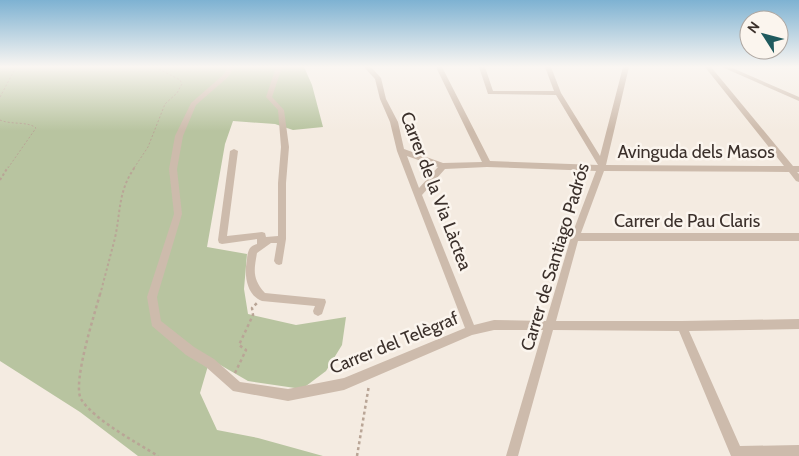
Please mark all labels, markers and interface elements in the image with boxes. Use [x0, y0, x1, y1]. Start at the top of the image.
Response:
north arrow [739, 10, 789, 60]
text: N [743, 18, 764, 37]
street label: Carrer de la Via Làctea [396, 109, 476, 274]
street label: Avinguda dels Masos [617, 141, 775, 163]
street label: Carrer de Santiago Padrós [516, 161, 594, 353]
street label: Carrer de Pau Claris [614, 210, 760, 232]
street label: Carrer del Telègraf [326, 307, 462, 379]

